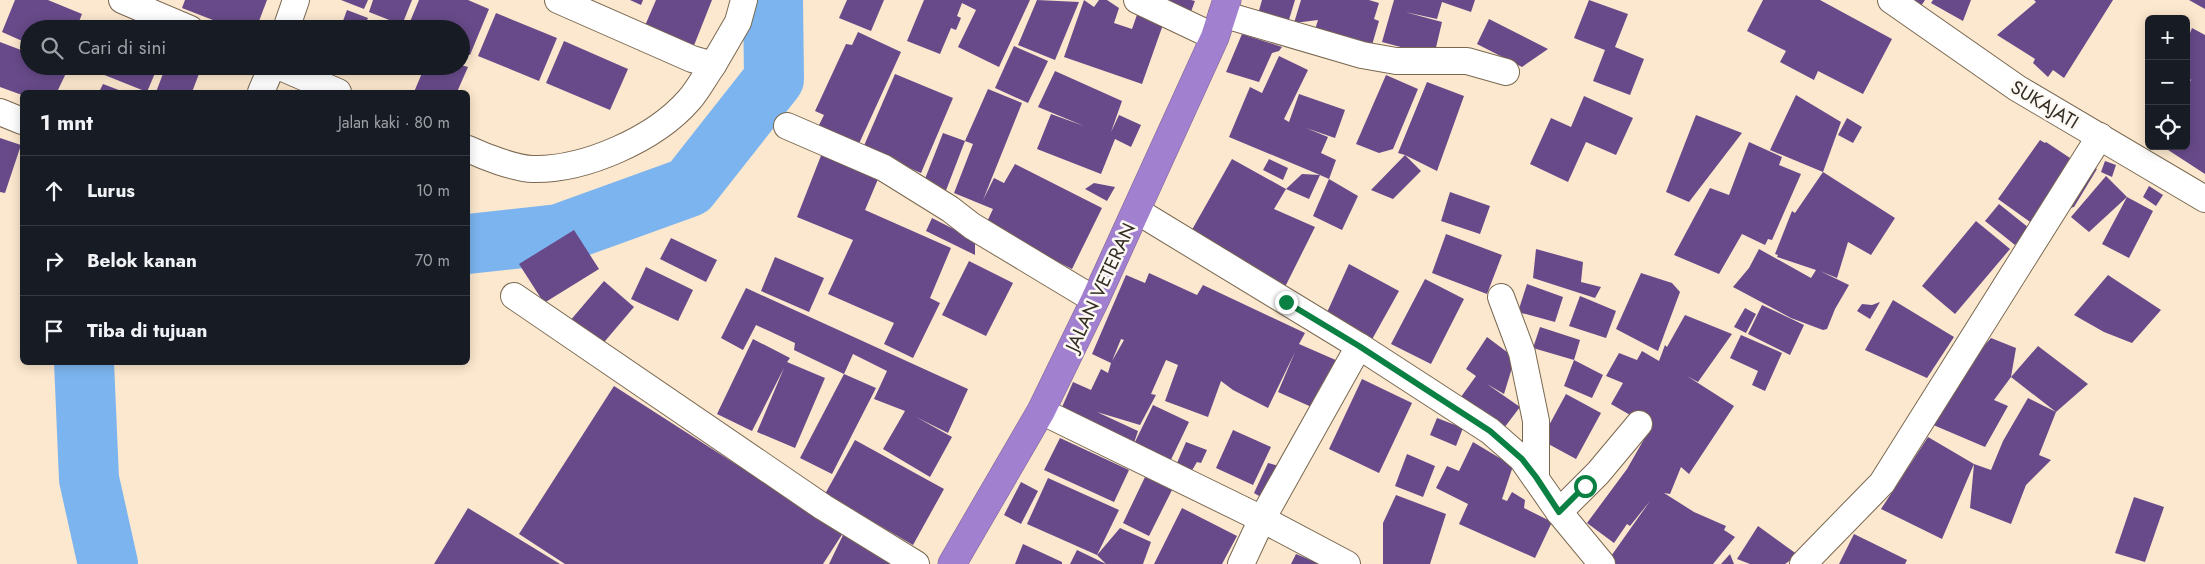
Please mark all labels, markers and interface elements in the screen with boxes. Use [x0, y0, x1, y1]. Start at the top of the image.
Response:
map controls [2145, 15, 2190, 150]
button: + [2145, 15, 2190, 60]
search box [20, 20, 470, 75]
icon: search [38, 34, 66, 62]
text: Cari di sini [78, 34, 166, 61]
button: − [2145, 60, 2190, 105]
street label: SUKAJATI [2006, 74, 2084, 135]
button: locate [2145, 105, 2190, 150]
text: 1 mnt [40, 108, 93, 138]
text: Jalan kaki · 80 m [338, 111, 450, 134]
icon: ahead [40, 177, 68, 205]
text: Lurus [87, 177, 135, 204]
text: 10 m [416, 179, 450, 202]
street label: JALAN VETERAN [1057, 218, 1142, 359]
icon: right [40, 247, 68, 275]
text: Belok kanan [87, 247, 197, 274]
text: 70 m [415, 249, 450, 272]
route end [1275, 291, 1298, 314]
icon: arrive [40, 317, 68, 345]
text: Tiba di tujuan [87, 317, 207, 344]
route start [1574, 475, 1597, 498]

